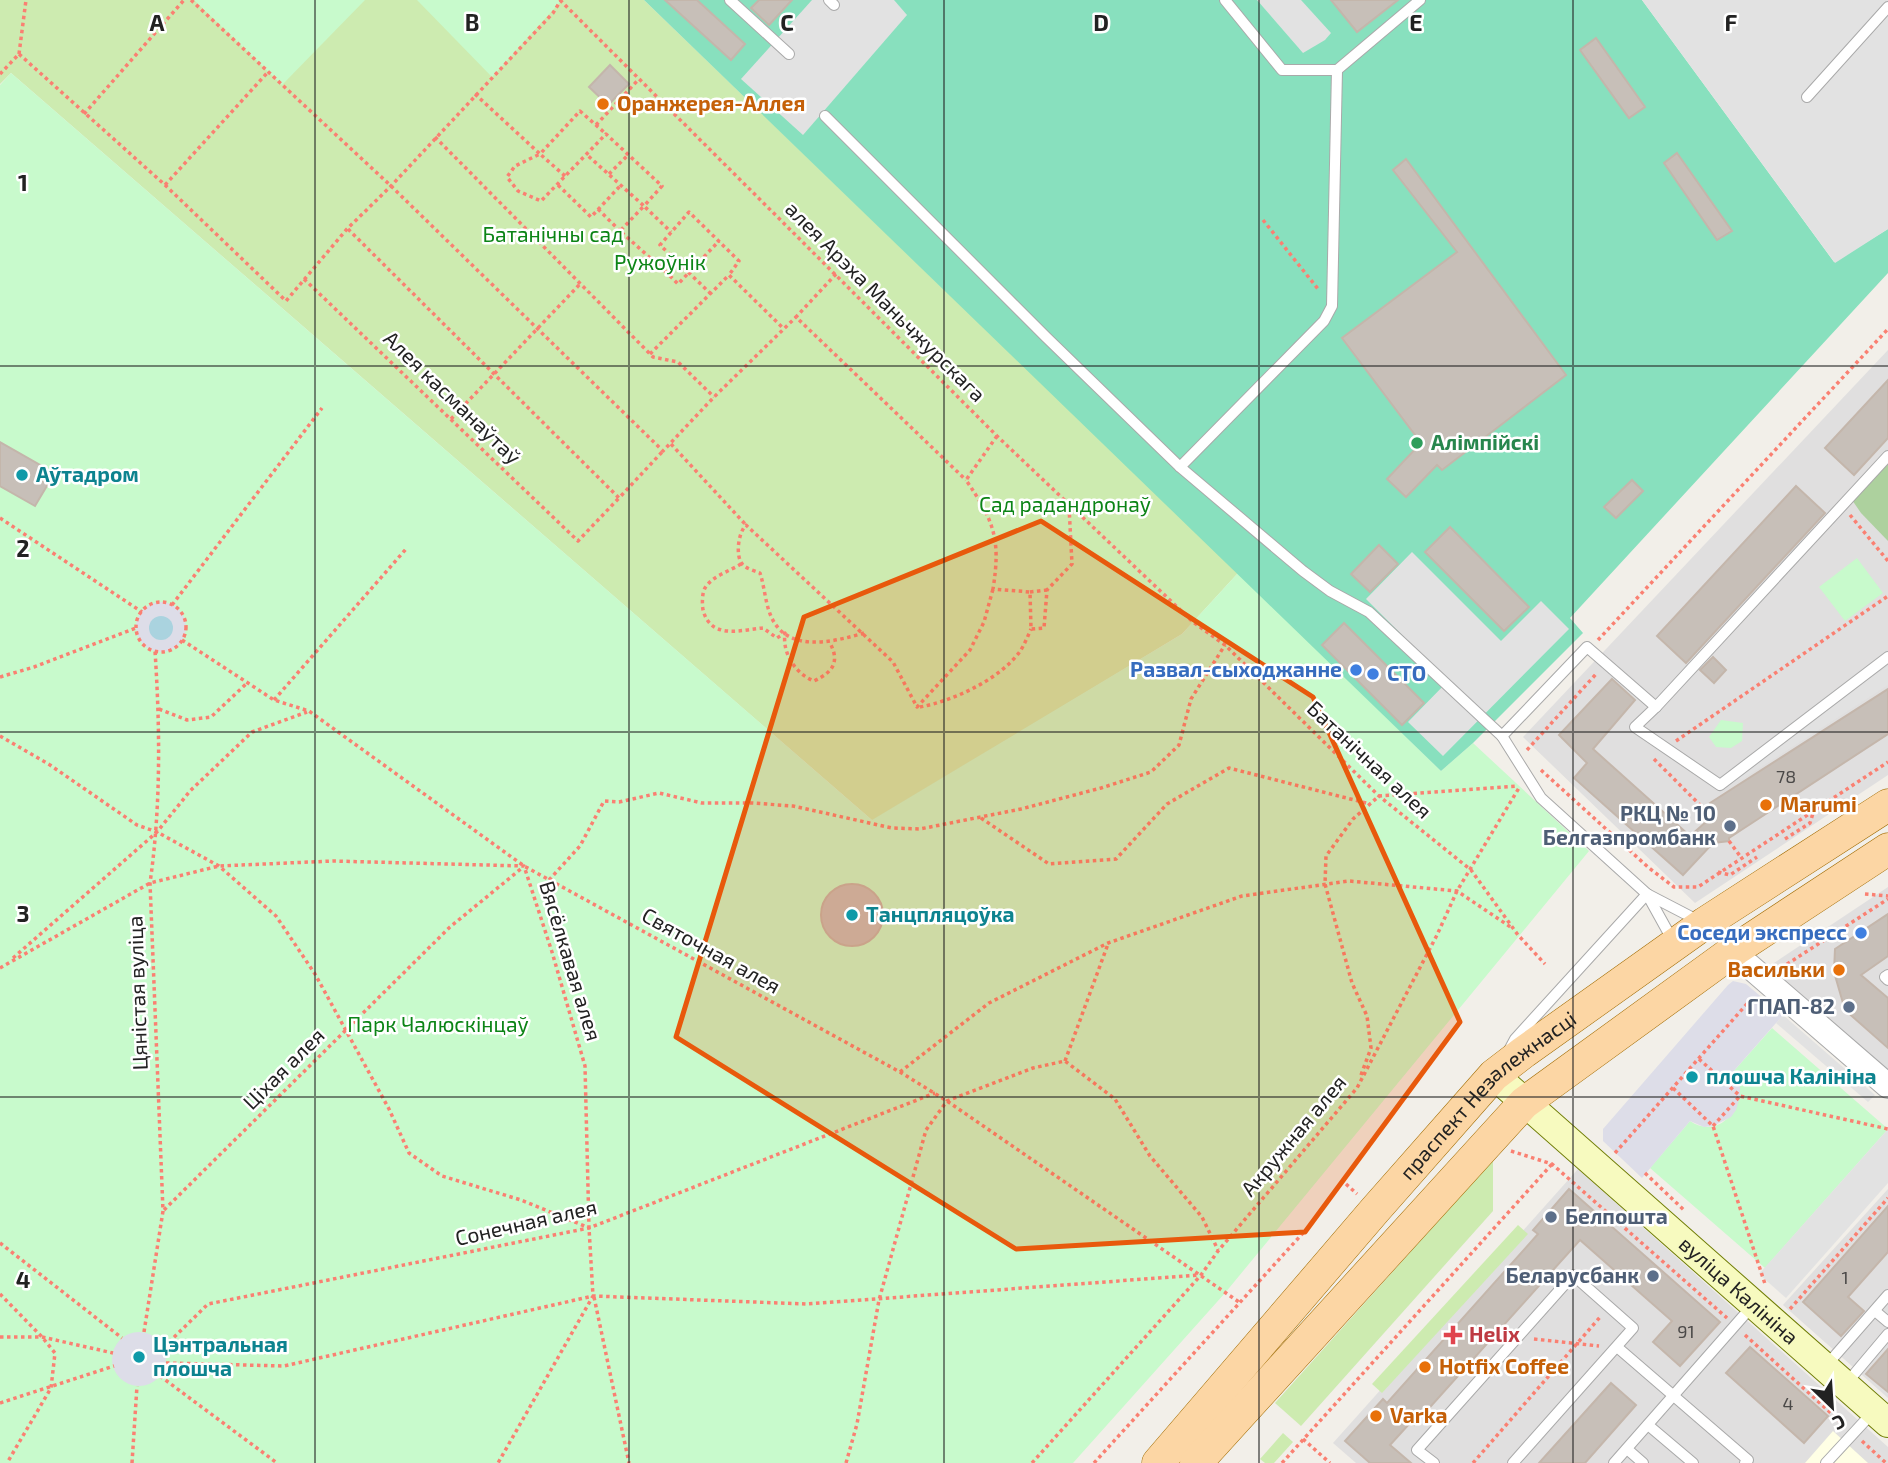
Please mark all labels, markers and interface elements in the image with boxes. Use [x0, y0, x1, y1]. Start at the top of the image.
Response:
text: A [149, 8, 165, 36]
text: B [465, 8, 479, 36]
text: C [780, 8, 794, 36]
text: D [1093, 8, 1109, 36]
text: E [1409, 8, 1423, 36]
text: F [1725, 8, 1738, 36]
place label: Оранжерея-Аллея [617, 90, 805, 115]
marker: Оранжерея-Аллея [595, 96, 611, 112]
text: 1 [18, 168, 28, 196]
street label: алея Арэха Маньчжурскага [780, 196, 991, 407]
park label: Батанічны сад [482, 221, 624, 246]
park label: Ружоўнік [614, 249, 706, 275]
street label: Алея касманаўтаў [379, 325, 527, 469]
place label: Алімпійскі [1431, 429, 1539, 454]
marker: Алімпійскі [1409, 435, 1425, 451]
place label: Аўтадром [36, 461, 139, 486]
marker: Аўтадром [14, 467, 30, 483]
park label: Сад радандронаў [979, 491, 1151, 517]
text: 2 [16, 534, 30, 562]
place label: Развал-сыходжанне [1130, 656, 1342, 681]
place label: СТО [1387, 660, 1426, 685]
marker: Развал-сыходжанне [1348, 662, 1364, 678]
marker: СТО [1365, 666, 1381, 682]
street label: Батанічная алея [1303, 695, 1437, 823]
house number: 78 [1776, 765, 1796, 787]
place label: Marumi [1780, 791, 1857, 816]
marker: Marumi [1758, 797, 1774, 813]
place label: РКЦ № 10 Белгазпромбанк [1543, 800, 1716, 849]
marker: РКЦ № 10 Белгазпромбанк [1722, 818, 1738, 834]
street label: Вясёлкавая алея [535, 878, 608, 1044]
text: 3 [16, 899, 30, 927]
street label: Святочная алея [638, 901, 785, 998]
place label: Танцпляцоўка [866, 901, 1015, 926]
marker: Танцпляцоўка [844, 907, 860, 923]
street label: Цяністая вуліца [121, 915, 153, 1071]
place label: Соседи экспресс [1677, 919, 1847, 944]
marker: Соседи экспресс [1853, 925, 1869, 941]
place label: Васильки [1728, 956, 1825, 981]
marker: Васильки [1831, 962, 1847, 978]
place label: ГПАП-82 [1747, 993, 1835, 1018]
marker: ГПАП-82 [1841, 999, 1857, 1015]
street label: праспект Незалежнасці [1394, 1005, 1580, 1184]
park label: Парк Чалюскінцаў [347, 1011, 529, 1037]
street label: Ціхая алея [237, 1022, 329, 1114]
place label: плошча Калініна [1706, 1063, 1877, 1088]
street label: Акружная алея [1235, 1069, 1351, 1201]
marker: плошча Калініна [1684, 1069, 1700, 1085]
street label: Сонечная алея [452, 1193, 599, 1250]
place label: Белпошта [1565, 1203, 1668, 1228]
marker: Белпошта [1543, 1209, 1559, 1225]
street label: вуліца Калініна [1675, 1231, 1804, 1349]
place label: Беларусбанк [1506, 1262, 1639, 1287]
text: 4 [16, 1265, 30, 1293]
house number: 1 [1841, 1266, 1849, 1288]
marker: Беларусбанк [1645, 1268, 1661, 1284]
house number: 91 [1677, 1320, 1695, 1342]
place label: Helix [1469, 1321, 1520, 1346]
marker: Helix [1443, 1325, 1463, 1345]
place label: Цэнтральная плошча [153, 1331, 288, 1380]
marker: Цэнтральная плошча [131, 1349, 147, 1365]
place label: Hotfix Coffee [1439, 1353, 1569, 1378]
marker: Hotfix Coffee [1417, 1359, 1433, 1375]
north arrow [1797, 1372, 1867, 1442]
house number: 4 [1782, 1392, 1794, 1414]
place label: Varka [1390, 1402, 1448, 1427]
marker: Varka [1368, 1408, 1384, 1424]
text: С [1829, 1410, 1849, 1436]

